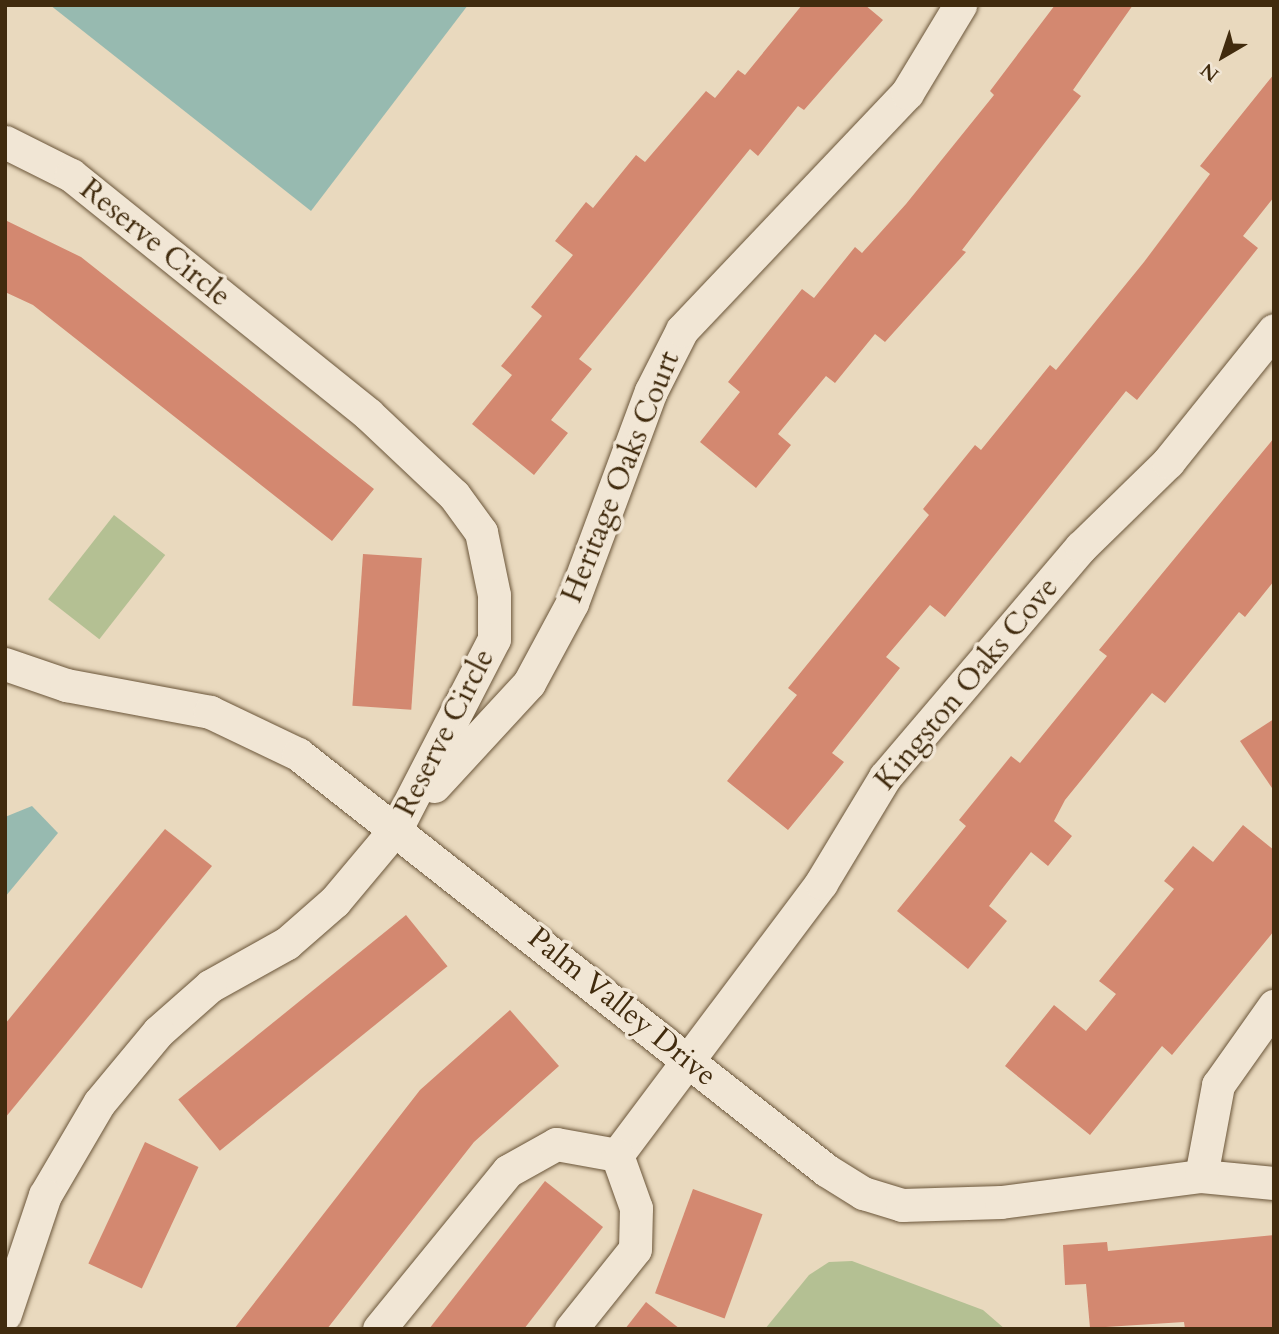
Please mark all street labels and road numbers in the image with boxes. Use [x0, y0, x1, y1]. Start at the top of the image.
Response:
street label: Reserve Circle [73, 171, 237, 315]
street label: Heritage Oaks Court [554, 346, 688, 608]
street label: Kingston Oaks Cove [868, 570, 1066, 798]
street label: Reserve Circle [387, 643, 503, 823]
street label: Palm Valley Drive [520, 920, 724, 1094]

